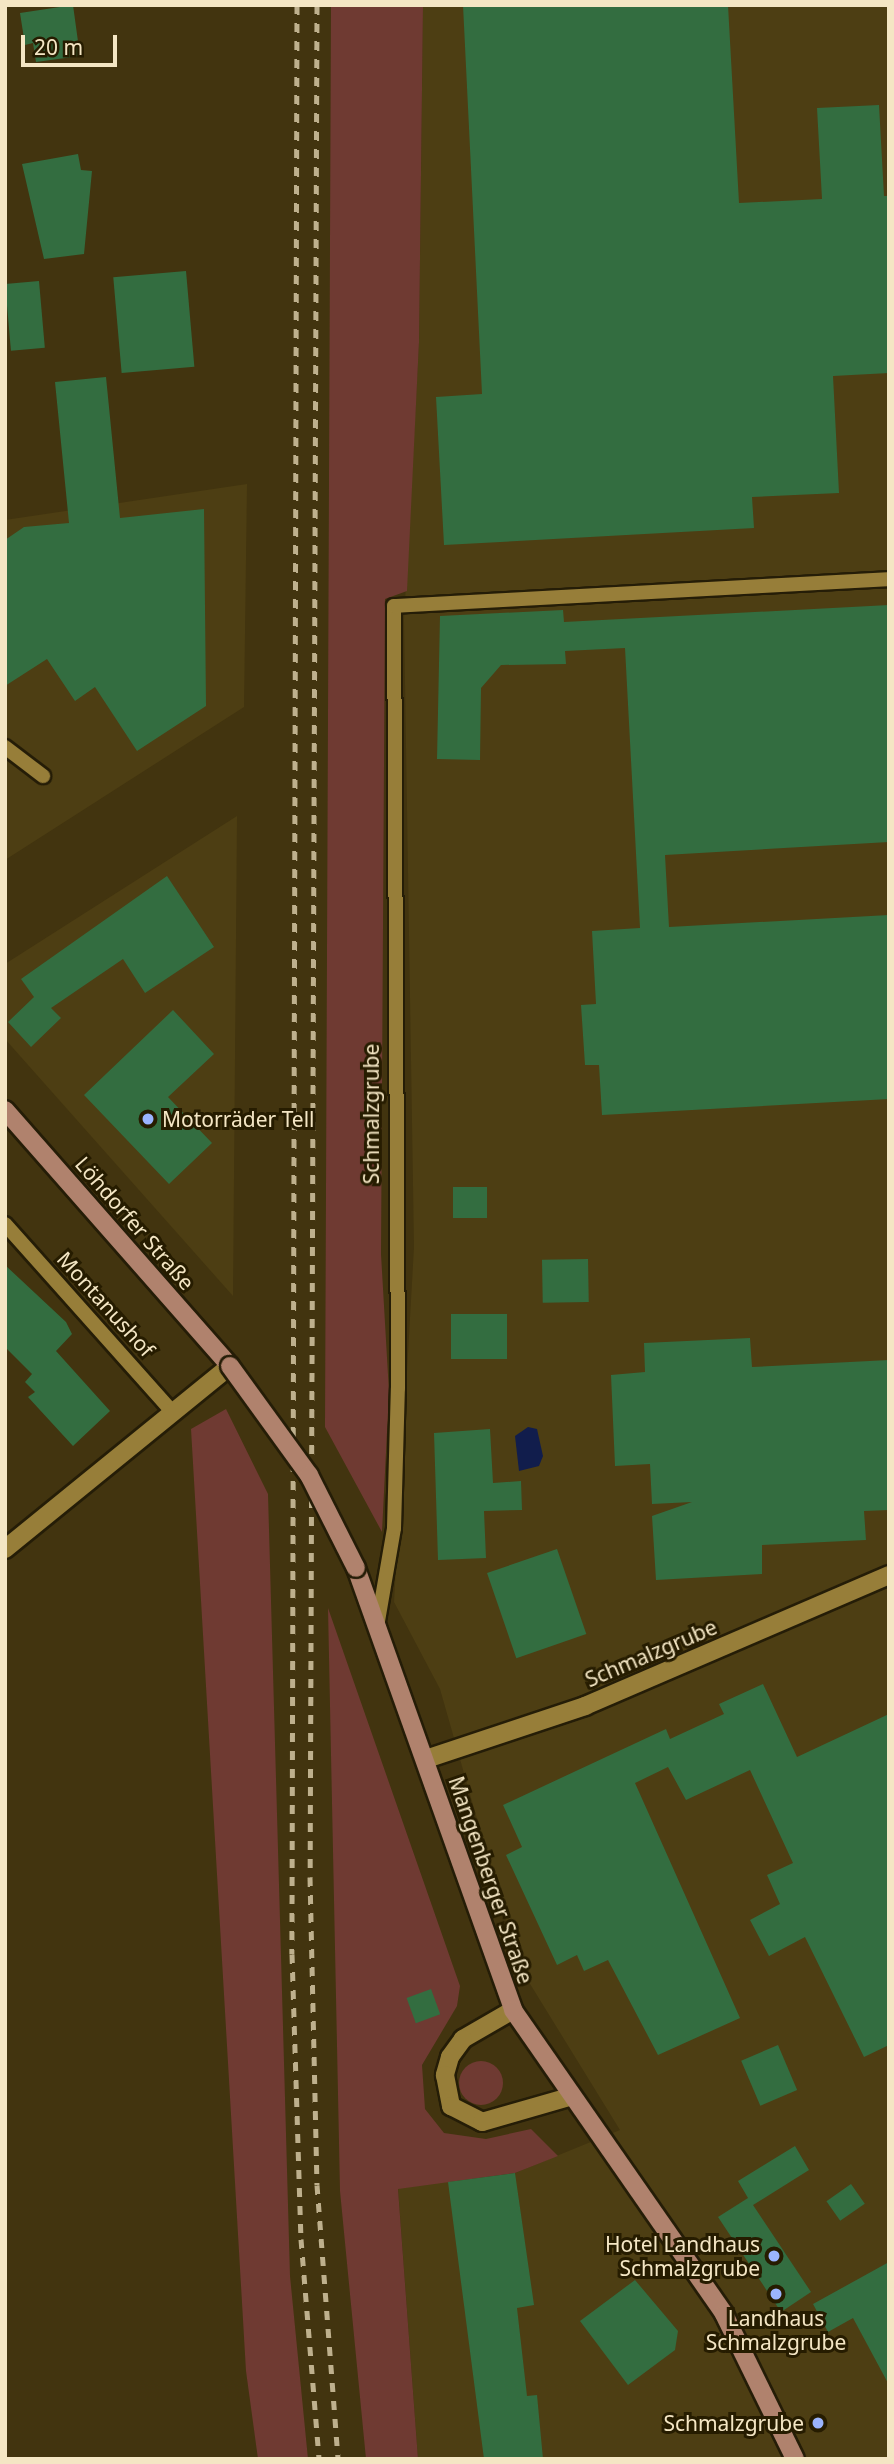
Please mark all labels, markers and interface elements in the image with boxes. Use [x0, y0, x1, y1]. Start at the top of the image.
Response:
scale bar [24, 21, 121, 65]
text: 20 m [34, 33, 83, 61]
street label: Schmalzgrube [358, 1044, 384, 1184]
place label: Motorräder Tell [162, 1106, 315, 1132]
marker: Motorräder Tell [140, 1111, 156, 1127]
street label: Löhdorfer Straße [70, 1151, 200, 1295]
street label: Montanushof [52, 1246, 160, 1362]
street label: Schmalzgrube [581, 1614, 721, 1692]
street label: Mangenberger Straße [444, 1773, 538, 1987]
place label: Hotel Landhaus Schmalzgrube [605, 2231, 760, 2281]
marker: Hotel Landhaus Schmalzgrube [766, 2248, 782, 2264]
marker: Landhaus Schmalzgrube [768, 2286, 784, 2302]
place label: Landhaus Schmalzgrube [706, 2305, 846, 2355]
place label: Schmalzgrube [663, 2410, 804, 2436]
marker: Schmalzgrube [810, 2415, 826, 2431]

